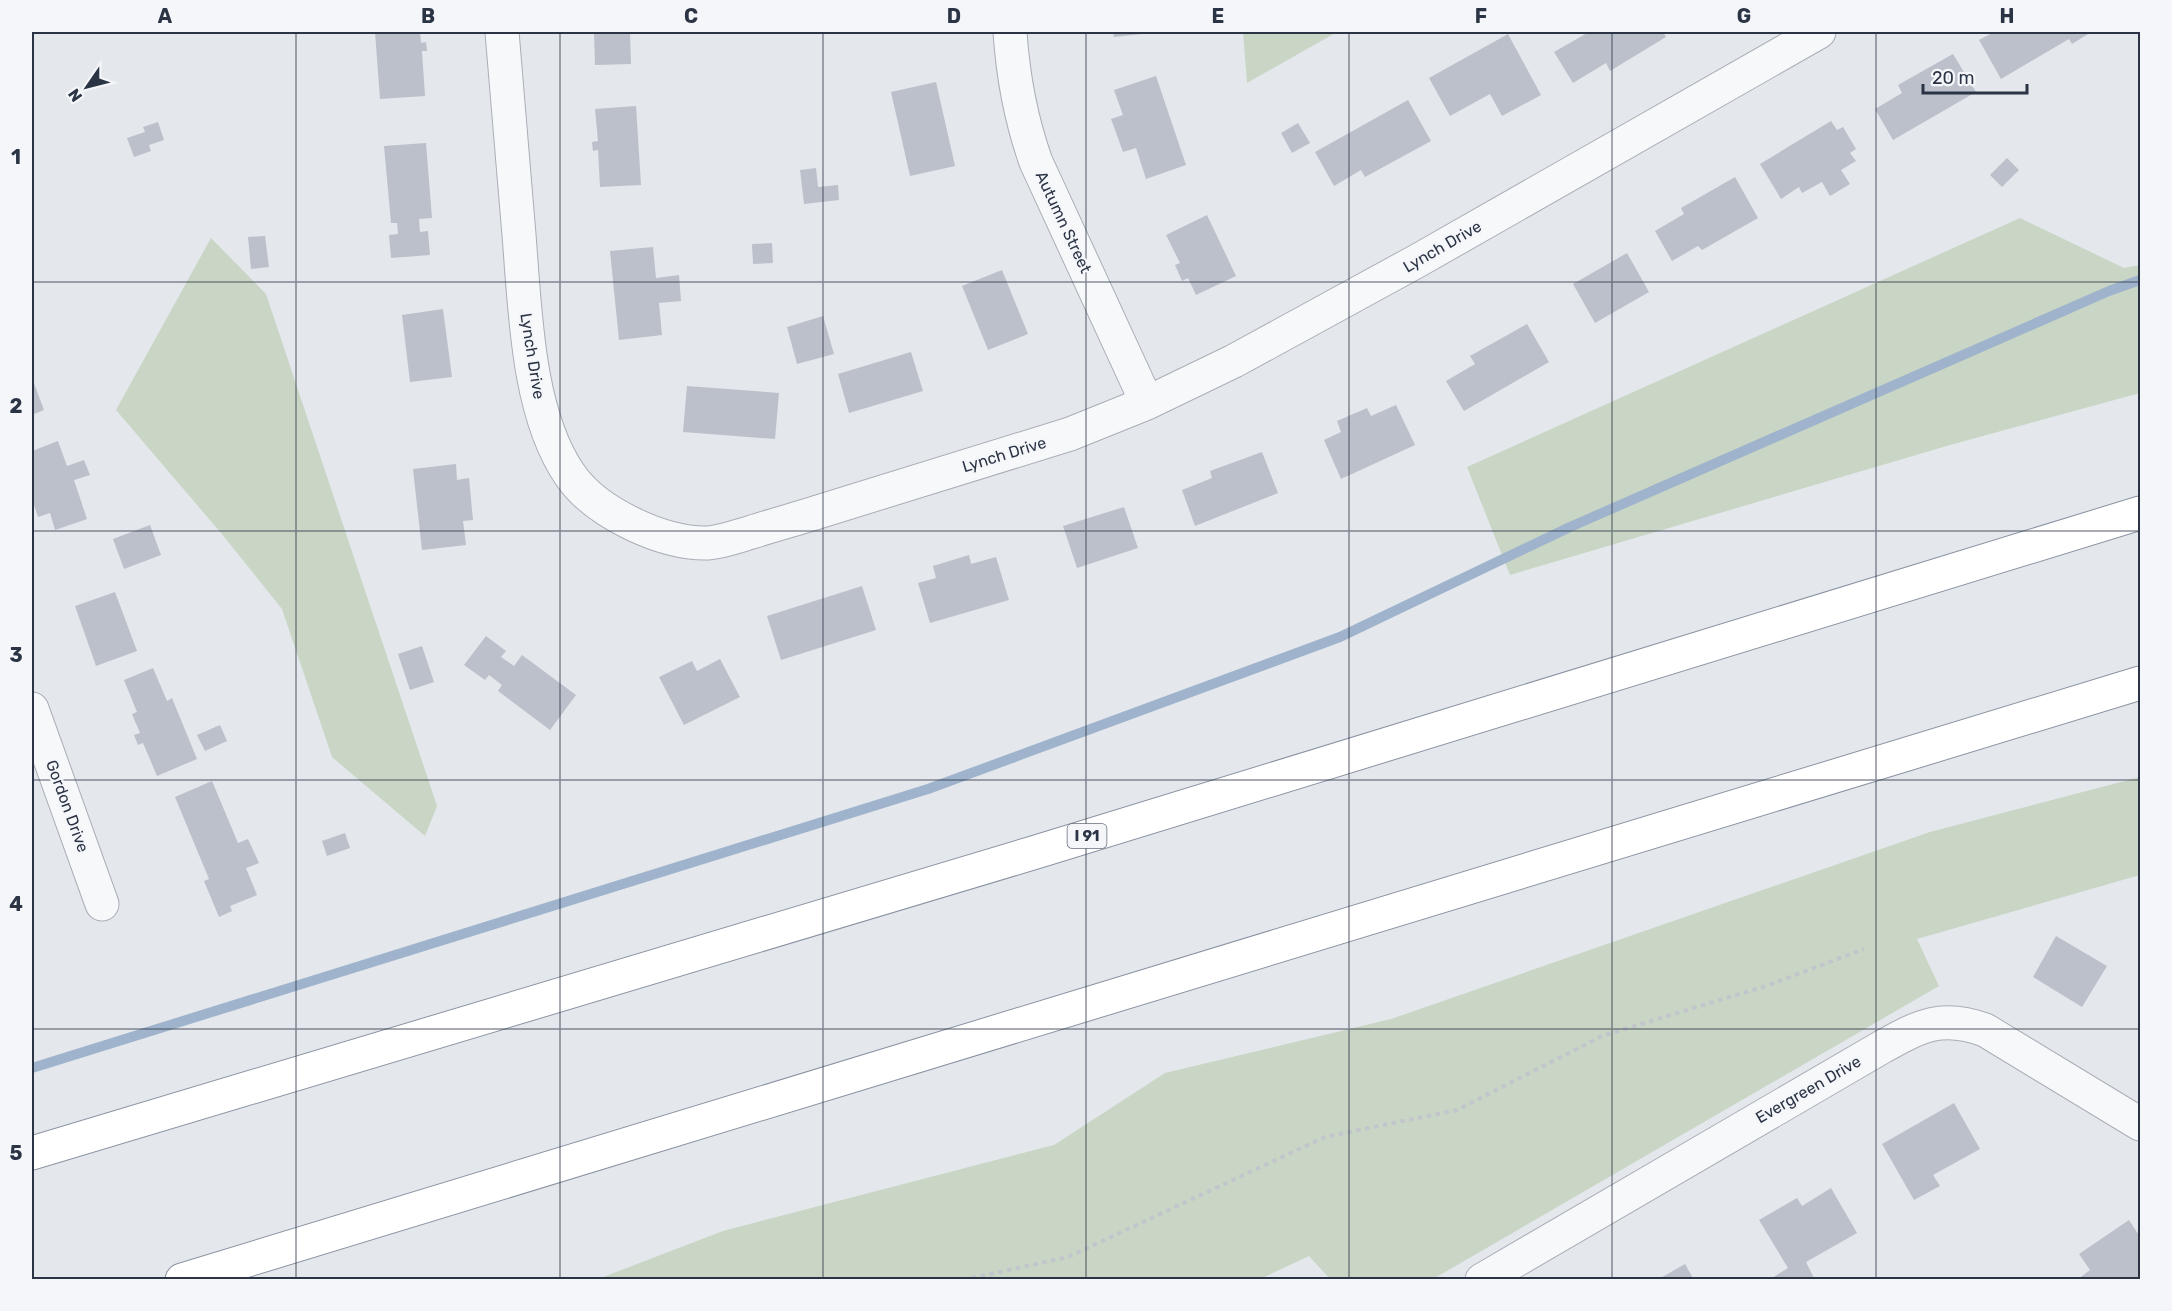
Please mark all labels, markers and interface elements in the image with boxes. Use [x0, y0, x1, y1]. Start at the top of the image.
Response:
text: A [158, 4, 173, 28]
text: B [421, 4, 435, 28]
text: C [684, 4, 698, 28]
text: D [947, 4, 961, 28]
text: E [1212, 4, 1224, 28]
text: F [1475, 4, 1487, 28]
text: G [1737, 4, 1751, 28]
text: H [2000, 4, 2014, 28]
north arrow [57, 57, 117, 117]
scale bar [1923, 57, 2026, 95]
text: 20 m [1932, 67, 1974, 89]
text: N [64, 85, 86, 105]
text: 1 [11, 145, 21, 169]
street label: Autumn Street [1032, 168, 1095, 276]
street label: Lynch Drive [1400, 216, 1485, 276]
street label: Lynch Drive [516, 312, 549, 401]
text: 2 [10, 394, 23, 418]
street label: Lynch Drive [960, 433, 1049, 476]
text: 3 [9, 643, 23, 667]
street label: Gordon Drive [42, 757, 93, 855]
road number: I 91 [1068, 824, 1106, 848]
text: 4 [9, 892, 23, 916]
street label: Evergreen Drive [1752, 1052, 1864, 1127]
text: 5 [10, 1141, 23, 1165]

